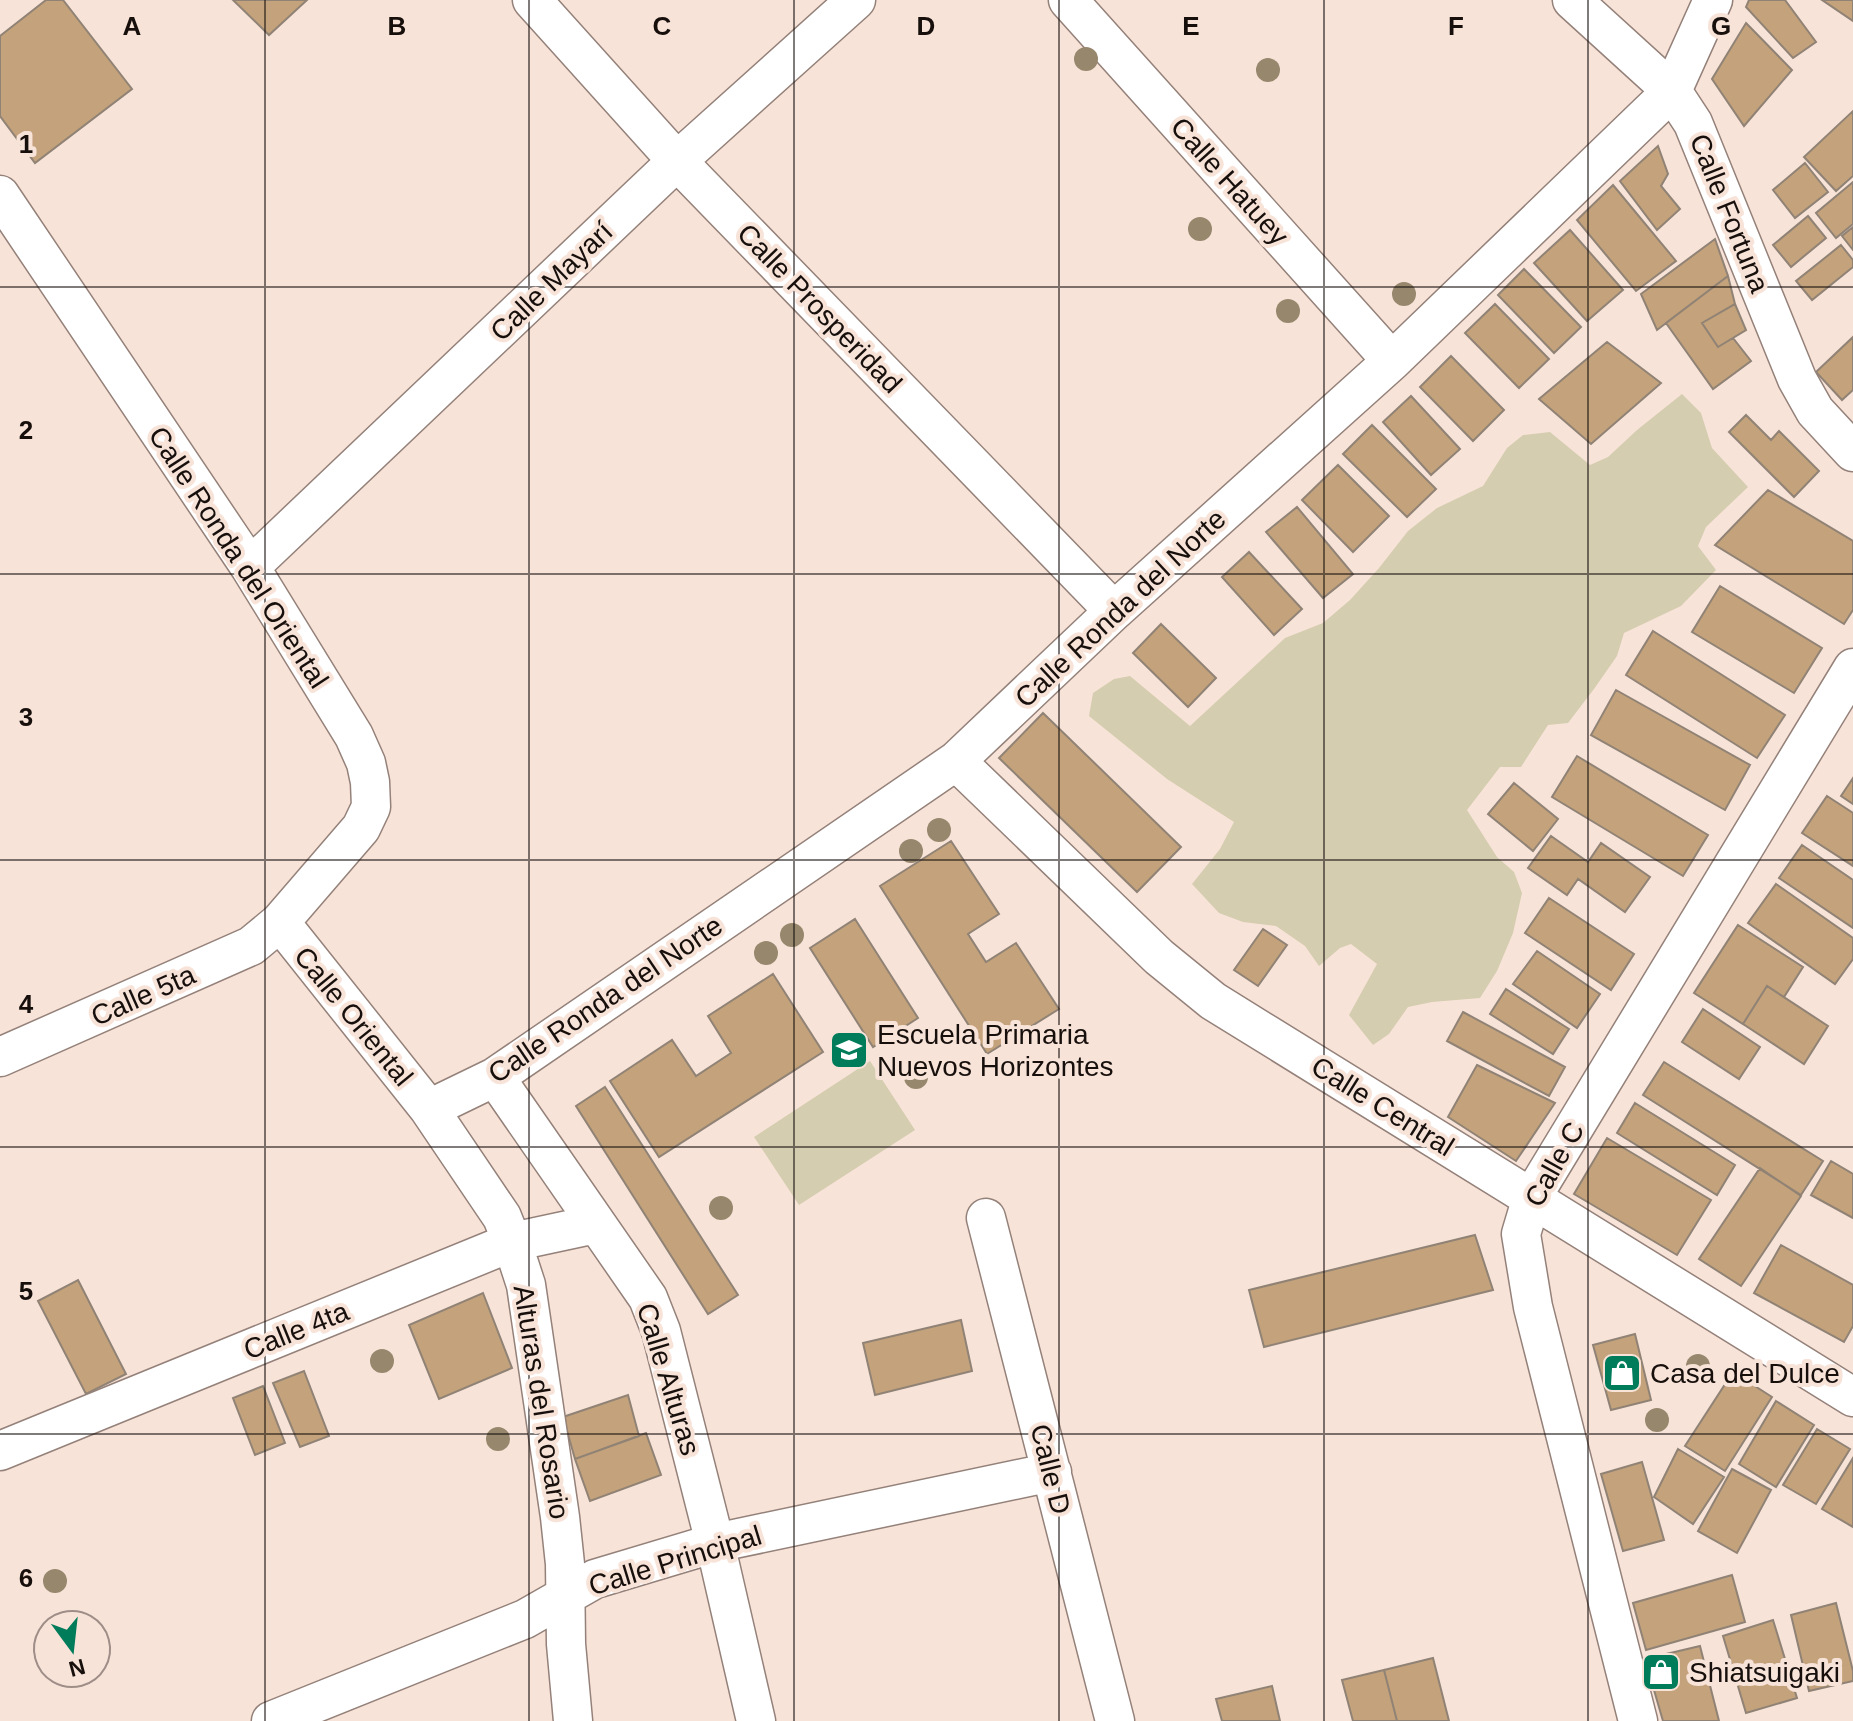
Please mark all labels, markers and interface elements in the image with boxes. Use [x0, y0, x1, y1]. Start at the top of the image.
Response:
text: A [123, 11, 142, 41]
text: B [388, 11, 406, 41]
text: C [653, 11, 672, 41]
text: D [917, 11, 935, 41]
text: E [1182, 11, 1200, 41]
text: F [1448, 11, 1464, 41]
text: G [1711, 11, 1731, 41]
street label: Calle Hatuey [1164, 111, 1295, 251]
text: 1 [19, 129, 33, 159]
street label: Calle Fortuna [1684, 129, 1776, 297]
street label: Calle Mayarí [484, 215, 619, 347]
street label: Calle Prosperidad [731, 218, 908, 399]
text: 2 [19, 415, 33, 445]
street label: Calle Ronda del Oriental [143, 421, 335, 694]
street label: Calle Ronda del Norte [1009, 503, 1232, 714]
text: 3 [19, 702, 33, 732]
street label: Calle Ronda del Norte [482, 910, 728, 1089]
street label: Calle Oriental [288, 941, 419, 1092]
street label: Calle 5ta [86, 959, 200, 1032]
text: 4 [19, 989, 34, 1019]
place label: Escuela Primaria Nuevos Horizontes [877, 1019, 1114, 1082]
school or university icon: Escuela Primaria Nuevos Horizontes [828, 1029, 870, 1071]
street label: Calle Central [1306, 1050, 1460, 1162]
street label: Calle C [1519, 1117, 1590, 1212]
text: 5 [19, 1276, 33, 1306]
street label: Alturas del Rosario [508, 1283, 575, 1521]
street label: Calle 4ta [239, 1295, 354, 1366]
street label: Calle Alturas [631, 1299, 706, 1459]
shop icon: Casa del Dulce [1601, 1352, 1643, 1394]
place label: Casa del Dulce [1650, 1358, 1840, 1389]
street label: Calle D [1024, 1421, 1077, 1517]
street label: Calle Principal [585, 1519, 765, 1601]
text: 6 [19, 1563, 33, 1593]
north arrow [32, 1609, 112, 1689]
shop icon: Shiatsuigaki [1640, 1651, 1682, 1693]
text: N [66, 1654, 88, 1682]
place label: Shiatsuigaki [1689, 1657, 1840, 1688]

